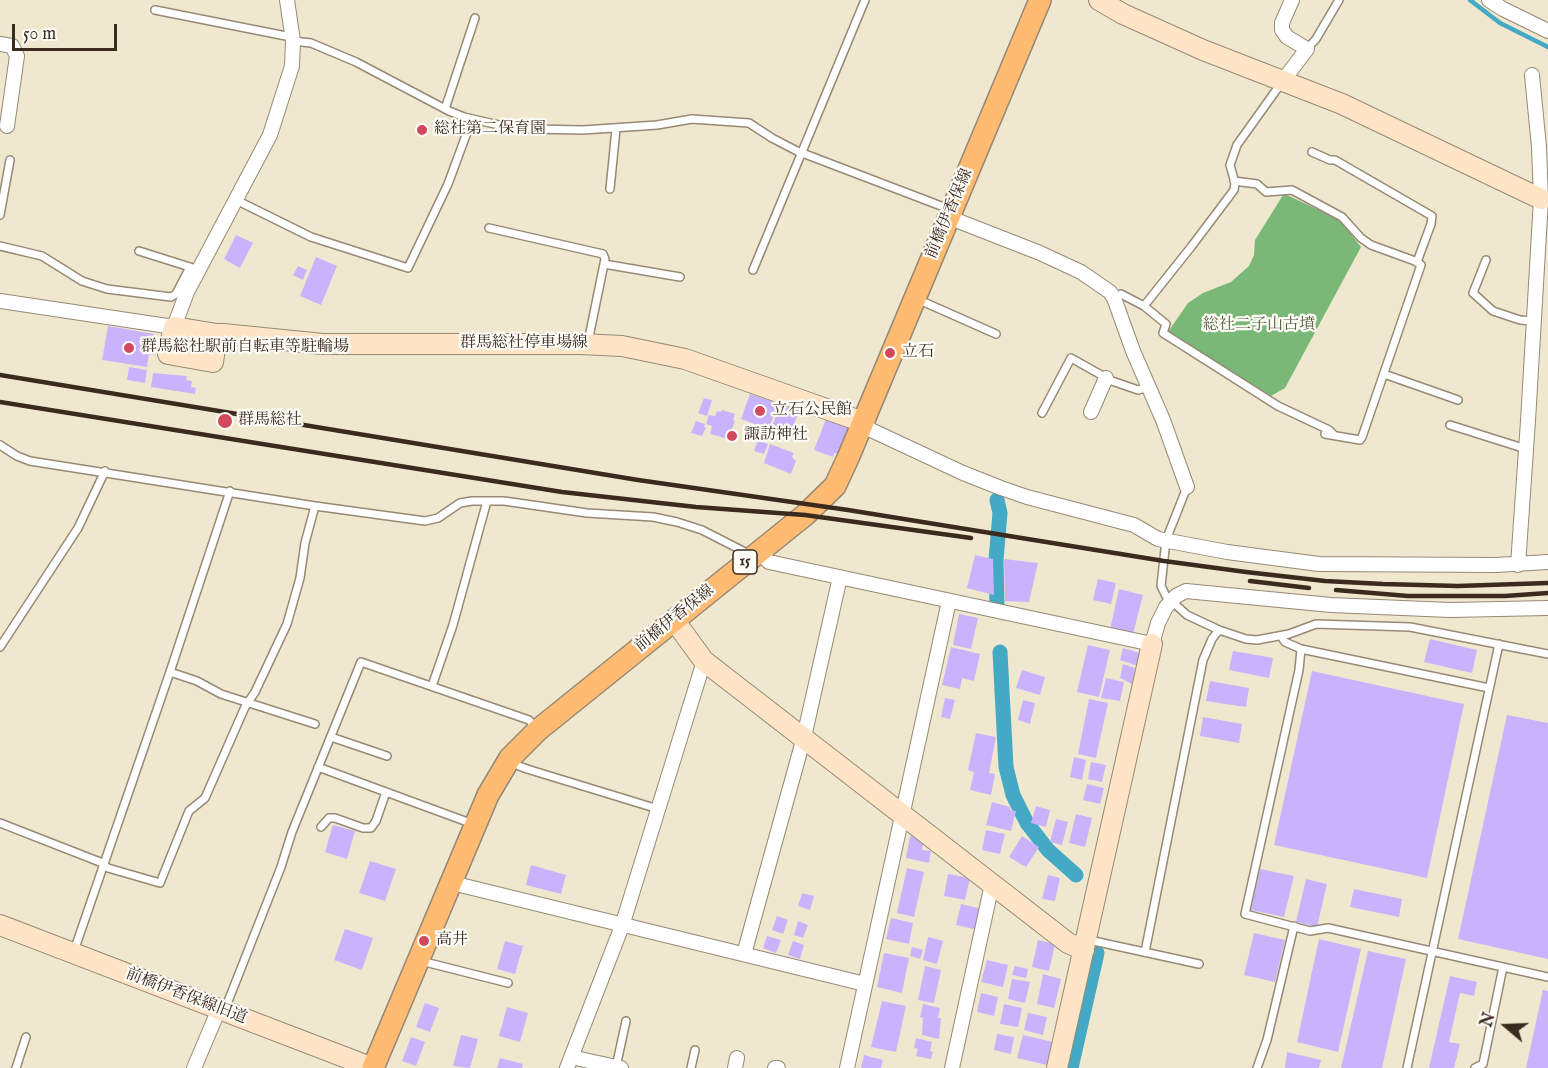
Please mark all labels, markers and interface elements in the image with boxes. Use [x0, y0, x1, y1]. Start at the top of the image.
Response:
scale bar [15, 12, 120, 50]
text: 50 m [23, 23, 56, 46]
place label: 総社第二保育園 [434, 120, 546, 140]
marker: 総社第二保育園 [415, 123, 429, 137]
street label: 前橋伊香保線 [922, 166, 978, 262]
park label: 総社二子山古墳 [1203, 316, 1315, 336]
street label: 群馬総社停車場線 [460, 334, 588, 354]
place label: 群馬総社駅前自転車等駐輪場 [141, 338, 349, 358]
marker: 群馬総社駅前自転車等駐輪場 [122, 341, 136, 355]
place label: 立石 [902, 343, 934, 363]
marker: 立石 [883, 346, 897, 360]
place label: 立石公民館 [772, 401, 852, 421]
marker: 立石公民館 [753, 404, 767, 418]
place label: 群馬総社 [238, 411, 302, 431]
marker: 群馬総社 [216, 412, 234, 430]
place label: 諏訪神社 [744, 426, 808, 446]
marker: 諏訪神社 [725, 429, 739, 443]
road number: 15 [733, 550, 757, 574]
street label: 前橋伊香保線 [632, 581, 718, 657]
place label: 高井 [436, 931, 468, 951]
marker: 高井 [417, 934, 431, 948]
street label: 前橋伊香保線旧道 [123, 965, 249, 1029]
north arrow [1476, 996, 1536, 1056]
text: N [1477, 1010, 1501, 1030]

